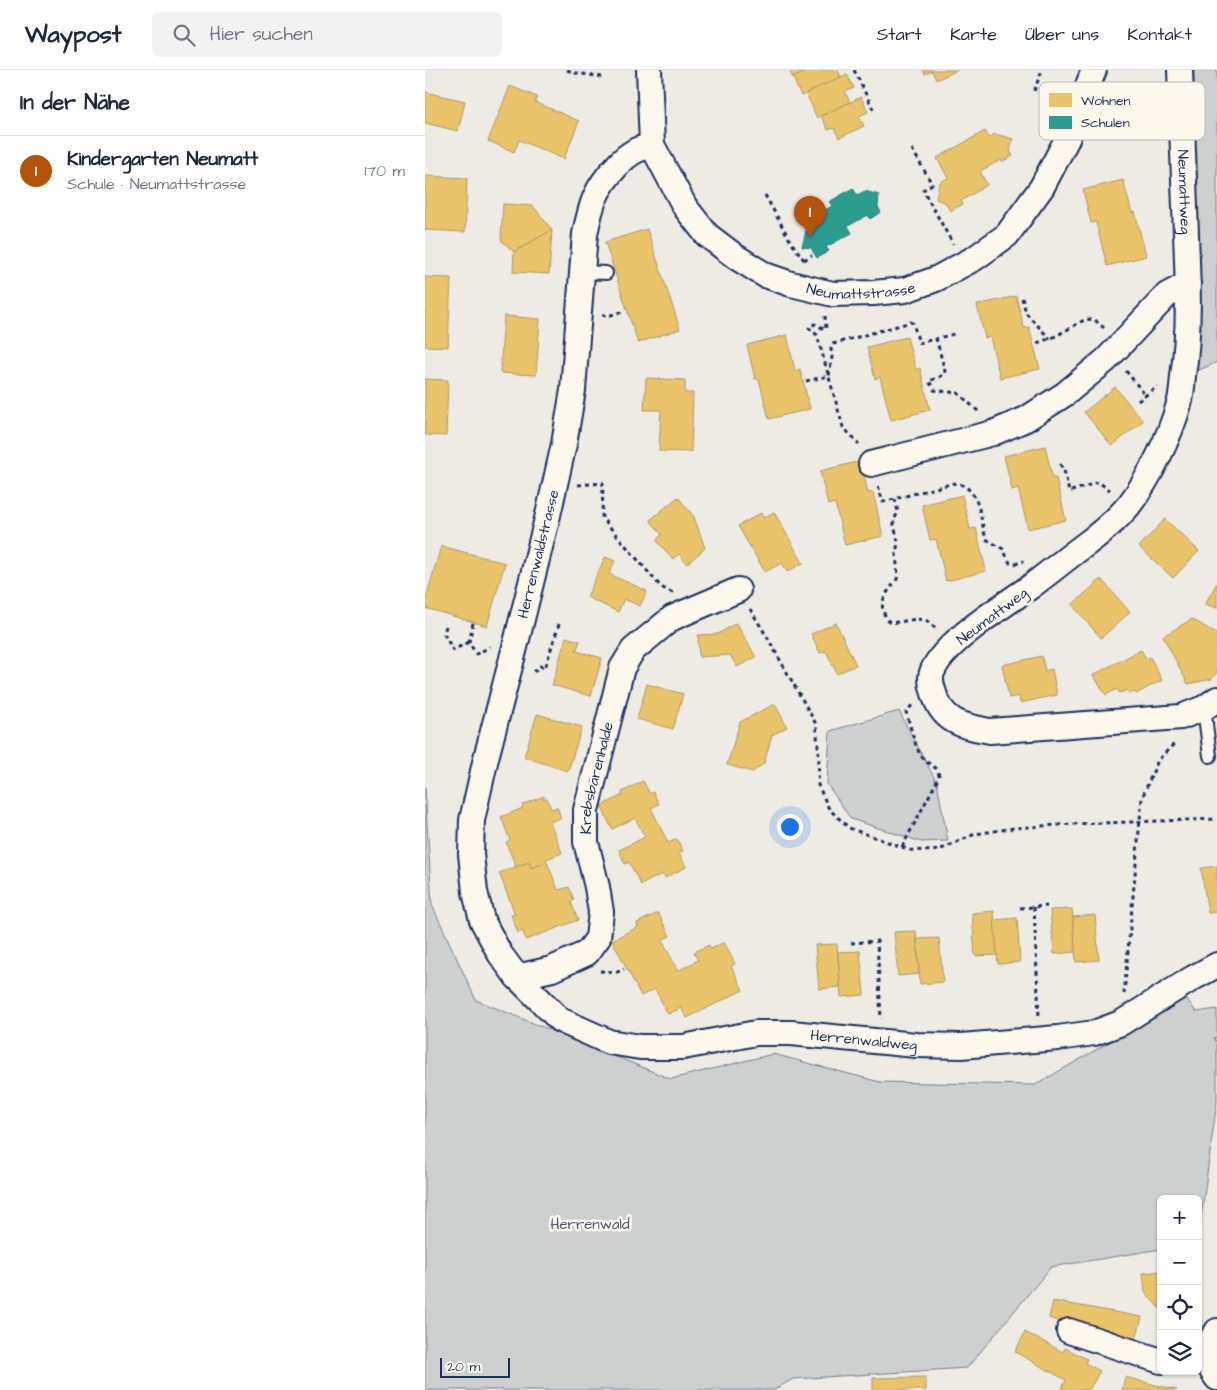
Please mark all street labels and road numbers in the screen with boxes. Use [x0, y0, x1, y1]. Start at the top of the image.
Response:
street label: Neumattweg [1172, 149, 1196, 235]
street label: Neumattstrasse [804, 277, 918, 305]
street label: Herrenwaldstrasse [512, 488, 565, 621]
street label: Neumattweg [952, 582, 1033, 651]
street label: Krebsbärenhalde [576, 720, 619, 834]
street label: Herrenwaldweg [809, 1025, 918, 1057]

